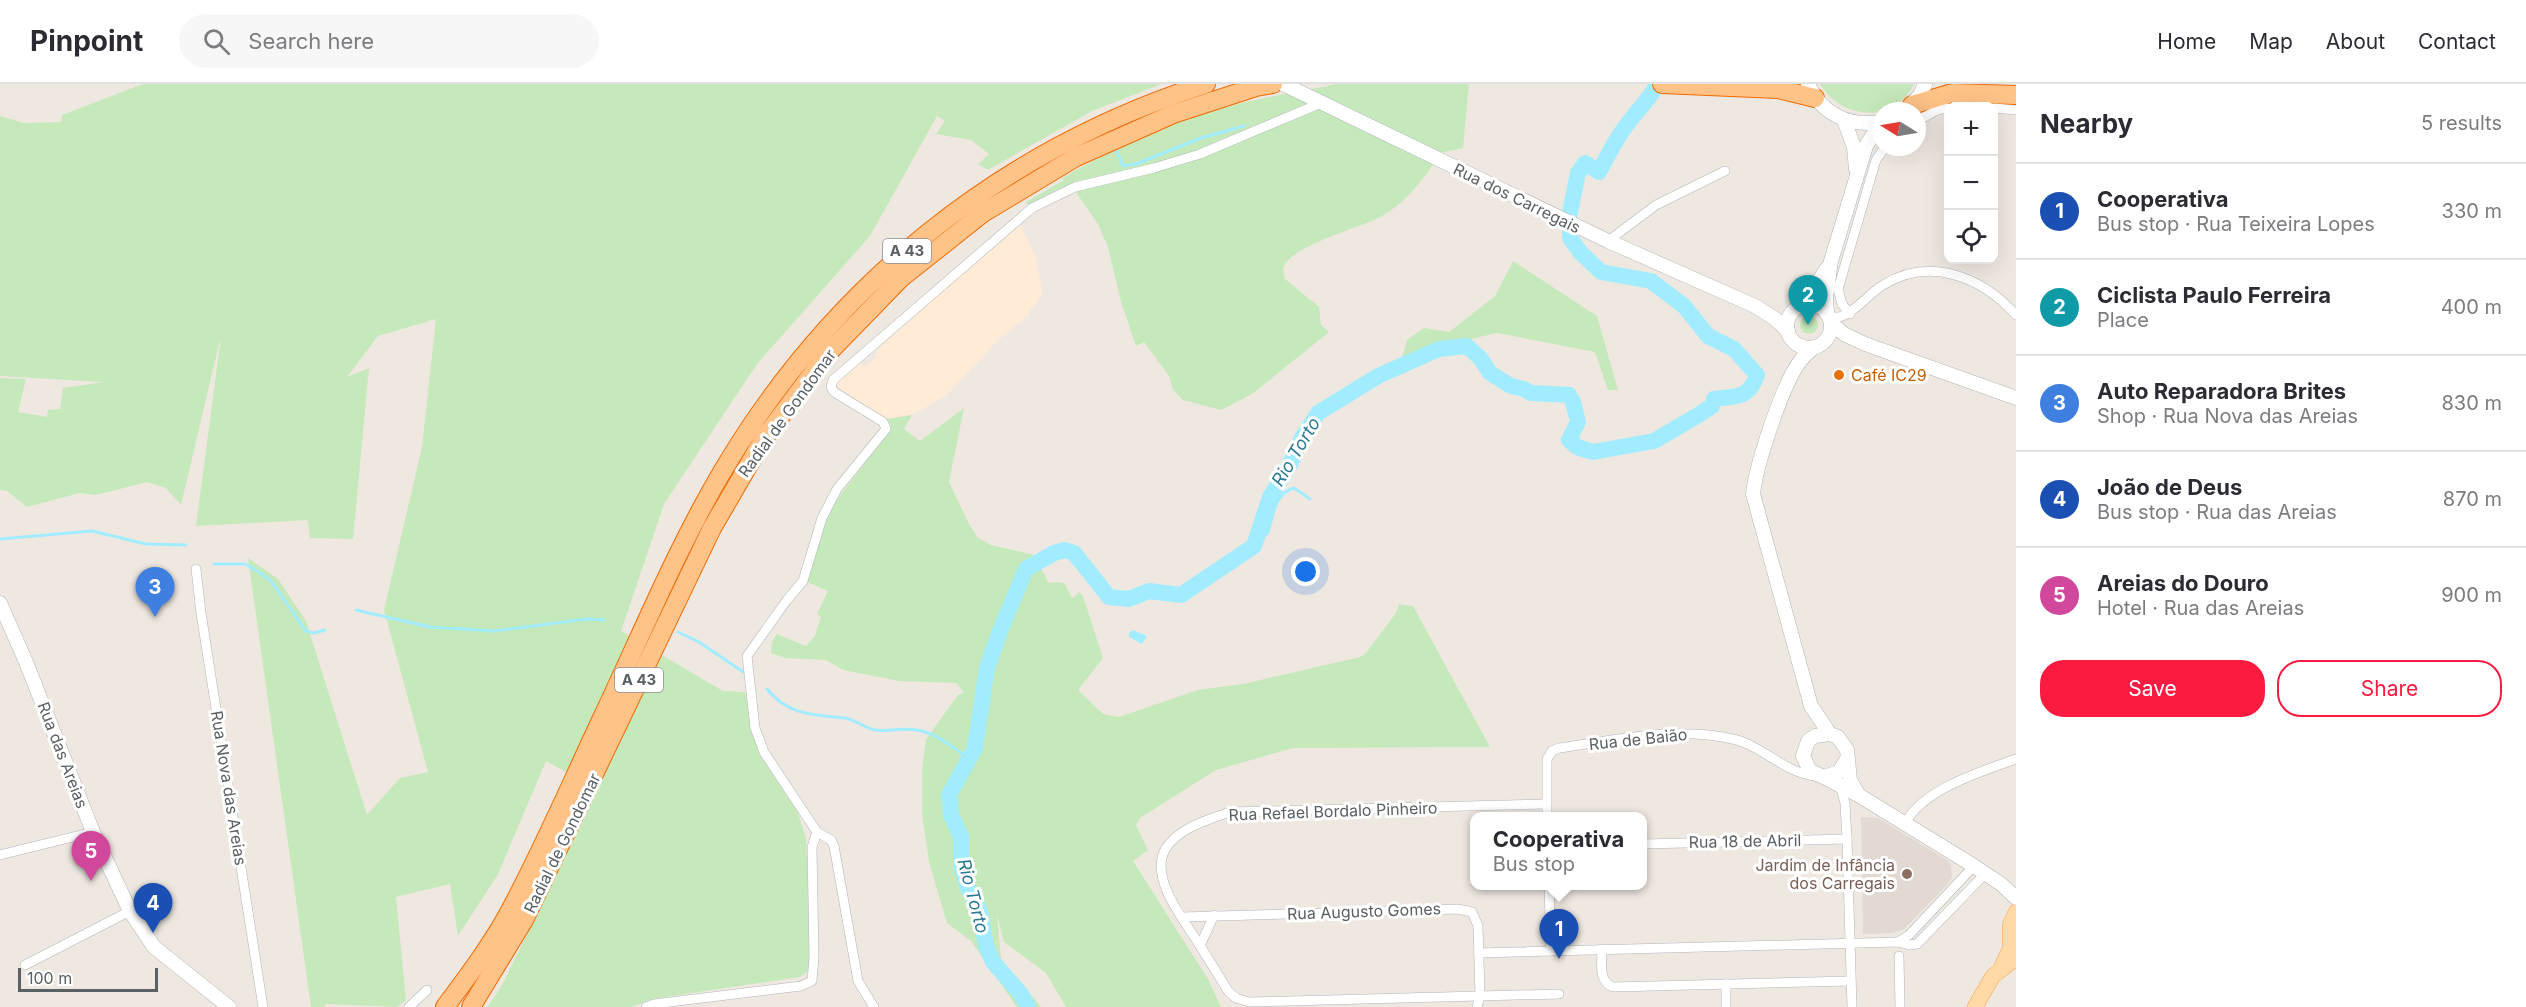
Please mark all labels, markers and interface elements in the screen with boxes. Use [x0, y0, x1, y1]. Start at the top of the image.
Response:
search box [179, 14, 599, 68]
text: Pinpoint [30, 24, 143, 58]
icon: search [200, 25, 233, 58]
text: Search here [248, 28, 374, 54]
text: Home [2157, 29, 2216, 54]
text: Map [2249, 29, 2293, 54]
text: About [2326, 29, 2385, 54]
text: Contact [2418, 29, 2496, 54]
north arrow [1872, 102, 1926, 156]
map controls [1944, 102, 1998, 264]
button: + [1944, 102, 1998, 156]
text: Nearby [2040, 108, 2133, 139]
text: 5 results [2421, 111, 2502, 135]
button: − [1944, 156, 1998, 210]
street label: Rua dos Carregais [1450, 159, 1584, 237]
text: Cooperativa [2097, 186, 2228, 212]
text: 1 [2055, 199, 2064, 223]
text: 330 m [2442, 199, 2502, 223]
button: locate [1944, 210, 1998, 264]
text: Bus stop · Rua Teixeira Lopes [2097, 212, 2375, 236]
road number: A 43 [883, 239, 931, 263]
pin: 2 [1788, 276, 1828, 325]
text: Ciclista Paulo Ferreira [2097, 282, 2331, 308]
text: 2 [2053, 295, 2066, 319]
text: 400 m [2441, 295, 2502, 319]
text: Place [2097, 308, 2149, 332]
street label: Radial de Gondomar [734, 345, 840, 481]
place label: Café IC29 [1851, 365, 1927, 385]
marker: Café IC29 [1832, 368, 1846, 382]
text: Auto Reparadora Brites [2097, 378, 2346, 404]
text: 3 [2053, 391, 2066, 415]
text: 830 m [2442, 391, 2502, 415]
text: Shop · Rua Nova das Areias [2097, 404, 2358, 428]
water label: Rio Torto [1267, 414, 1324, 490]
text: João de Deus [2097, 474, 2242, 500]
text: 4 [2053, 487, 2066, 511]
text: 870 m [2443, 487, 2502, 511]
text: Bus stop · Rua das Areias [2097, 500, 2337, 524]
your location [1291, 557, 1320, 586]
pin: 3 [136, 568, 174, 617]
text: Areias do Douro [2097, 570, 2269, 596]
text: 5 [2053, 583, 2066, 607]
text: 900 m [2441, 583, 2502, 607]
text: Hotel · Rua das Areias [2097, 596, 2304, 620]
button: Save [2040, 660, 2265, 717]
button: Share [2277, 660, 2502, 717]
road number: A 43 [615, 668, 663, 692]
street label: Rua das Areias [34, 699, 92, 811]
street label: Rua Nova das Areias [207, 709, 251, 867]
street label: Rua de Baião [1588, 724, 1688, 754]
street label: Radial de Gondomar [519, 770, 605, 916]
street label: Rua Refael Bordalo Pinheiro [1228, 797, 1438, 825]
popup [1470, 812, 1647, 890]
text: Cooperativa [1493, 826, 1624, 852]
street label: Rua 18 de Abril [1689, 830, 1801, 852]
pin: 5 [72, 832, 110, 881]
text: Bus stop [1493, 852, 1575, 876]
place label: Jardim de Infância dos Carregais [1755, 855, 1895, 893]
water label: Rio Torto [953, 856, 994, 936]
marker: Jardim de Infância dos Carregais [1900, 867, 1914, 881]
pin: 4 [134, 884, 172, 933]
street label: Rua Augusto Gomes [1287, 898, 1441, 924]
pin: 1 [1540, 910, 1578, 959]
scale bar [18, 965, 158, 992]
text: 100 m [27, 968, 72, 988]

